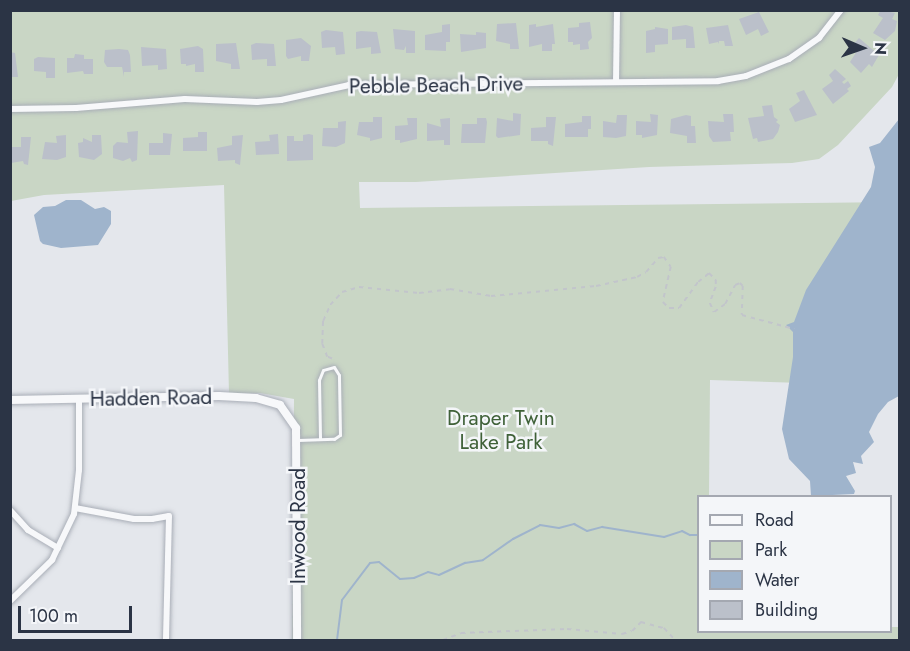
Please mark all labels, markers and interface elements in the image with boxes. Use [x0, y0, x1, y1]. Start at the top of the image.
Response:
north arrow [832, 18, 892, 78]
text: N [869, 42, 892, 55]
street label: Pebble Beach Drive [349, 71, 523, 99]
street label: Hadden Road [90, 384, 212, 412]
park label: Draper Twin Lake Park [447, 405, 555, 455]
street label: Inwood Road [285, 468, 311, 584]
legend [697, 495, 892, 633]
text: Road [755, 507, 794, 533]
text: Park [755, 537, 787, 563]
text: Water [755, 567, 799, 593]
scale bar [21, 594, 135, 632]
text: Building [755, 597, 818, 623]
text: 100 m [29, 603, 78, 629]

